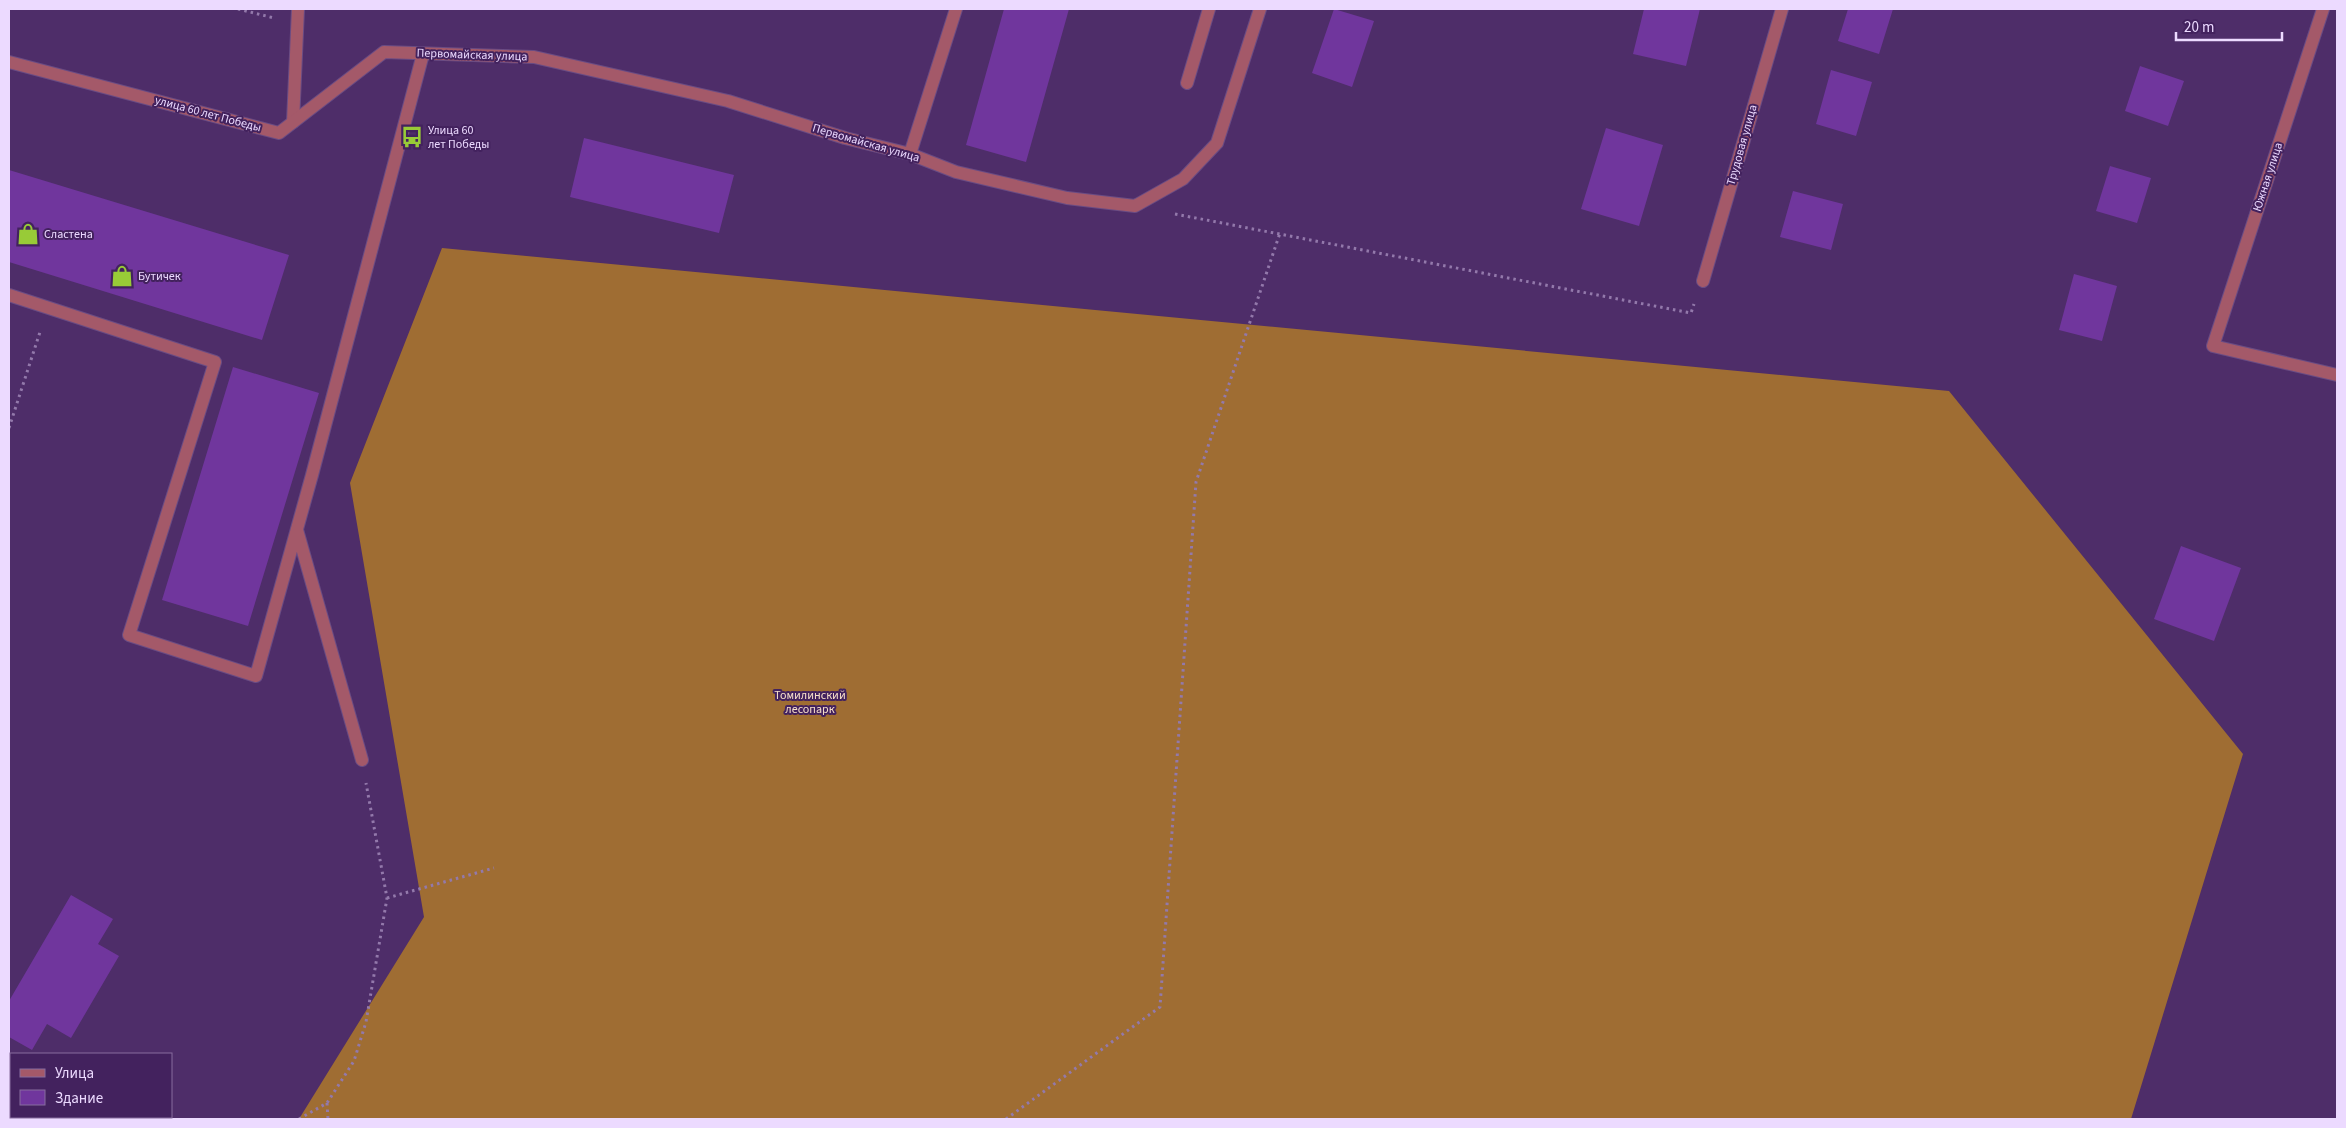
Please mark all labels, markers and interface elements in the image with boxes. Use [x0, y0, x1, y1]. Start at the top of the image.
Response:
scale bar [2176, 10, 2282, 42]
text: 20 m [2184, 17, 2214, 38]
street label: Первомайская улица [416, 45, 528, 65]
street label: улица 60 лет Победы [153, 92, 263, 136]
street label: Трудовая улица [1722, 103, 1762, 187]
street label: Первомайская улица [810, 120, 922, 166]
place label: Улица 60 лет Победы [428, 122, 489, 153]
bus stop icon: Улица 60 лет Победы [399, 124, 425, 150]
street label: Южная улица [2249, 140, 2287, 214]
shop icon: Сластена [15, 221, 41, 247]
place label: Сластена [44, 226, 93, 243]
shop icon: Бутичек [109, 263, 135, 289]
place label: Бутичек [138, 268, 181, 285]
park label: Томилинский лесопарк [774, 687, 846, 718]
legend [10, 1053, 172, 1118]
text: Улица [55, 1063, 94, 1084]
text: Здание [55, 1088, 103, 1109]

